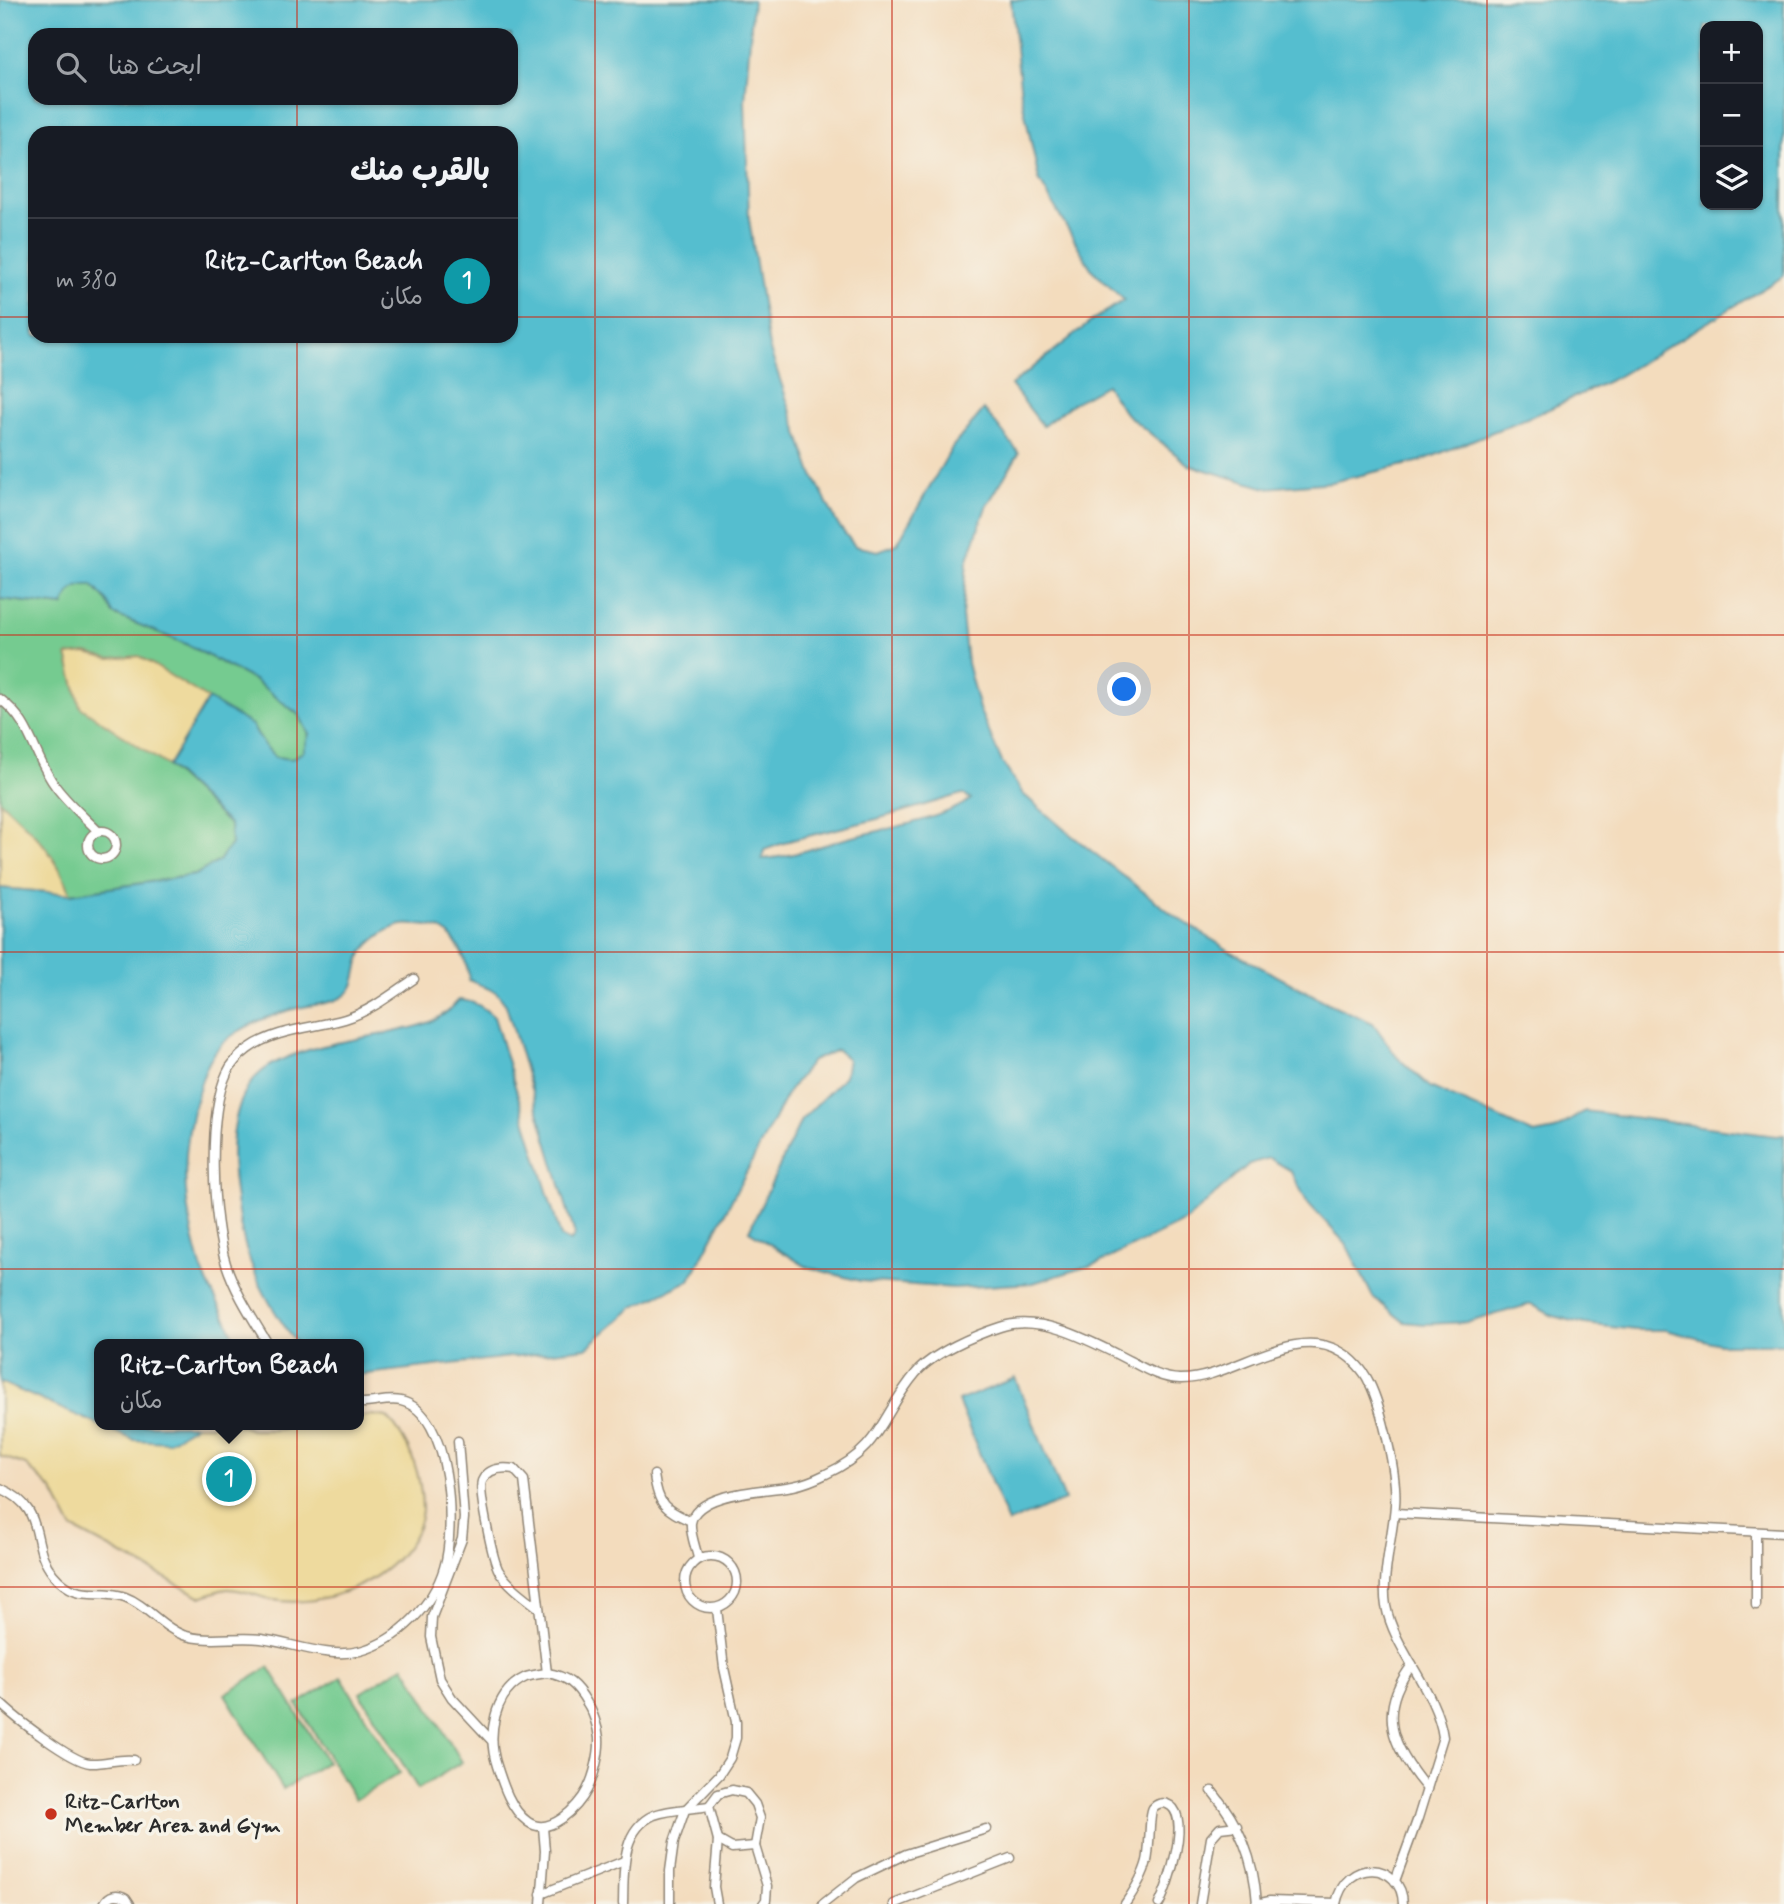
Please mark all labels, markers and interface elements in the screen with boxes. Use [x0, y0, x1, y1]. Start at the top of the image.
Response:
map controls [1700, 21, 1763, 210]
button: + [1700, 21, 1763, 84]
search box [28, 28, 518, 105]
icon: search [52, 48, 90, 86]
text: ابحث هنا [108, 50, 202, 84]
button: − [1700, 84, 1763, 147]
button: layers [1700, 147, 1763, 210]
text: بالقرب منك [350, 152, 490, 191]
text: Ritz-Carlton Beach [205, 245, 423, 279]
text: 380 m [56, 266, 117, 296]
text: 1 [462, 266, 472, 296]
text: مكان [380, 283, 423, 313]
your location [1107, 672, 1141, 706]
popup [94, 1339, 364, 1430]
text: Ritz-Carlton Beach [120, 1349, 338, 1383]
text: مكان [120, 1387, 163, 1417]
pin: 1 [206, 1453, 252, 1505]
place label: Ritz-Carlton Member Area and Gym [65, 1788, 281, 1840]
marker: Ritz-Carlton Member Area and Gym [43, 1806, 59, 1822]

